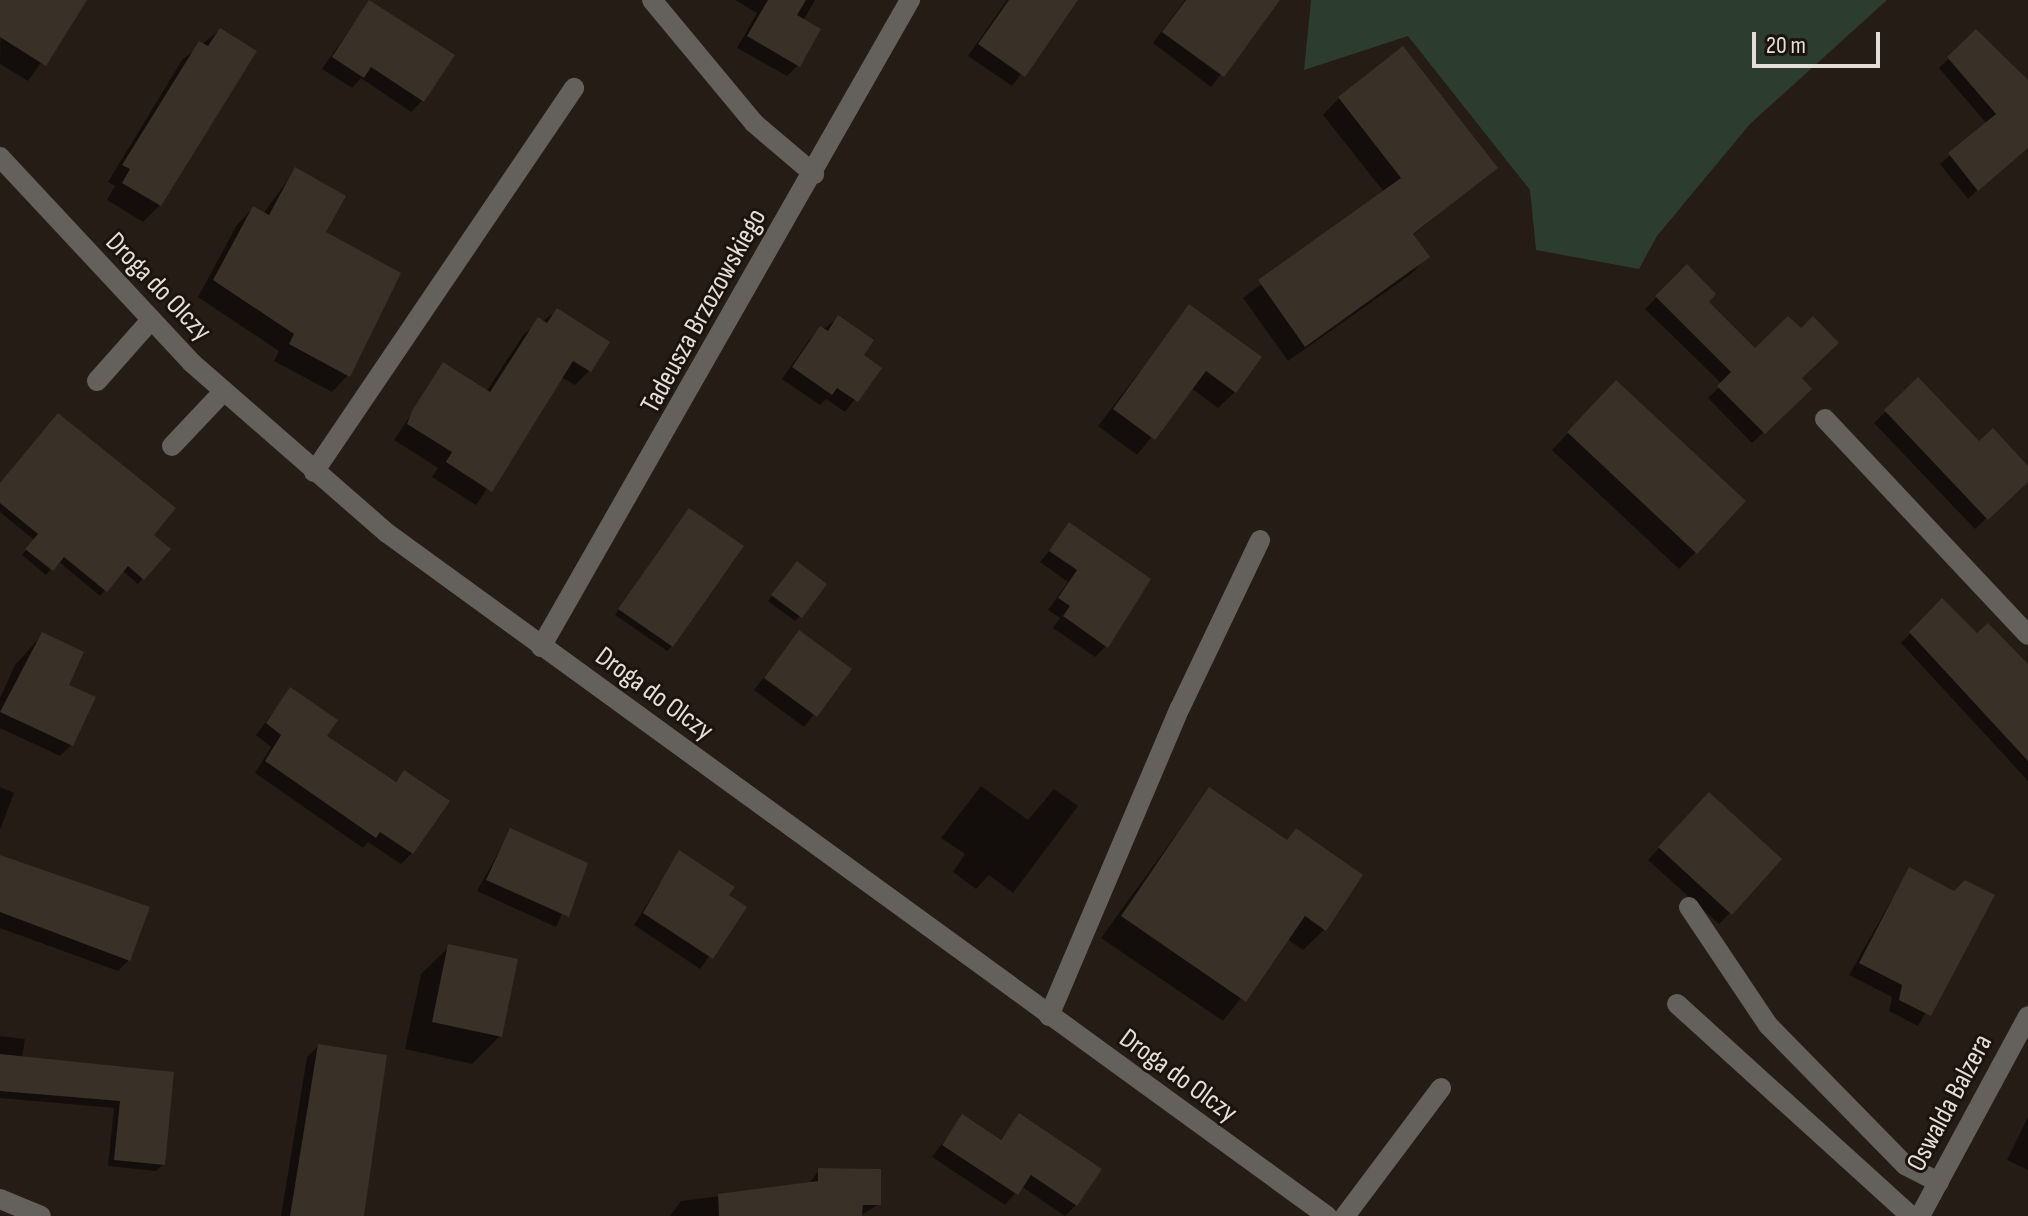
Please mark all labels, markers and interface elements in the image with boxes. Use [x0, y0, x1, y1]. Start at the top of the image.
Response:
scale bar [1756, 16, 1884, 66]
text: 20 m [1766, 31, 1806, 60]
street label: Tadeusza Brzozowskiego [634, 203, 774, 419]
street label: Droga do Olczy [98, 226, 218, 348]
street label: Droga do Olczy [588, 640, 720, 748]
street label: Droga do Olczy [1112, 1022, 1244, 1130]
street label: Oswalda Balzera [1900, 1029, 2000, 1177]

